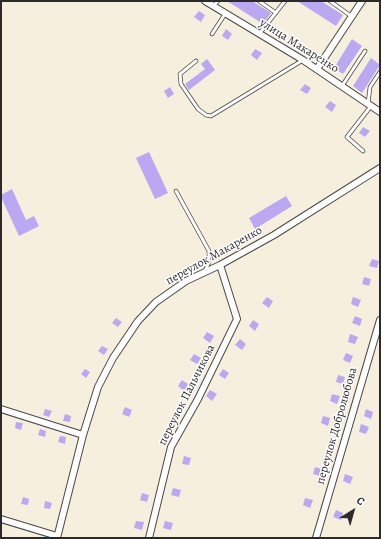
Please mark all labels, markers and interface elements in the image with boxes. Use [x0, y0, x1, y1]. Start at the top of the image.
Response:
street label: улица Макаренко [257, 16, 341, 76]
street label: переулок Макаренко [163, 224, 265, 288]
street label: переулок Пальчикова [155, 342, 219, 448]
street label: переулок Добролюбова [313, 366, 361, 486]
north arrow [333, 491, 373, 531]
text: С [353, 493, 368, 509]

